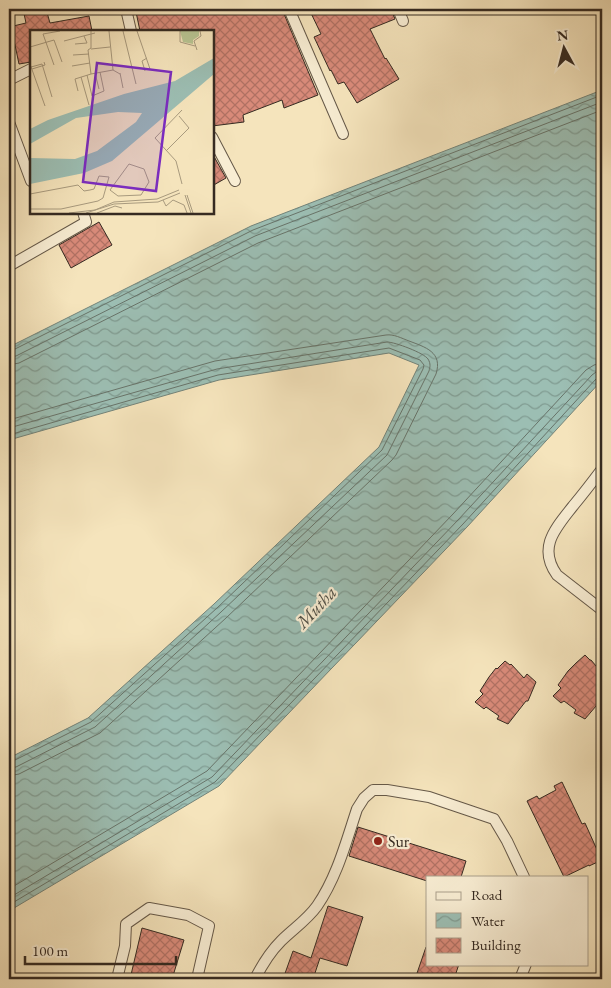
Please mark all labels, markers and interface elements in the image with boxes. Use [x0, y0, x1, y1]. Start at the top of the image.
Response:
north arrow [538, 22, 588, 72]
text: N [556, 25, 570, 45]
inset map [30, 30, 214, 214]
water label: Mutha [290, 581, 341, 634]
place label: Sur [388, 831, 410, 852]
marker: Sur [372, 835, 384, 847]
legend [426, 876, 588, 966]
text: Road [471, 885, 503, 904]
text: Water [471, 911, 505, 930]
scale bar [25, 933, 176, 965]
text: Building [471, 935, 521, 954]
text: 100 m [32, 941, 69, 960]

